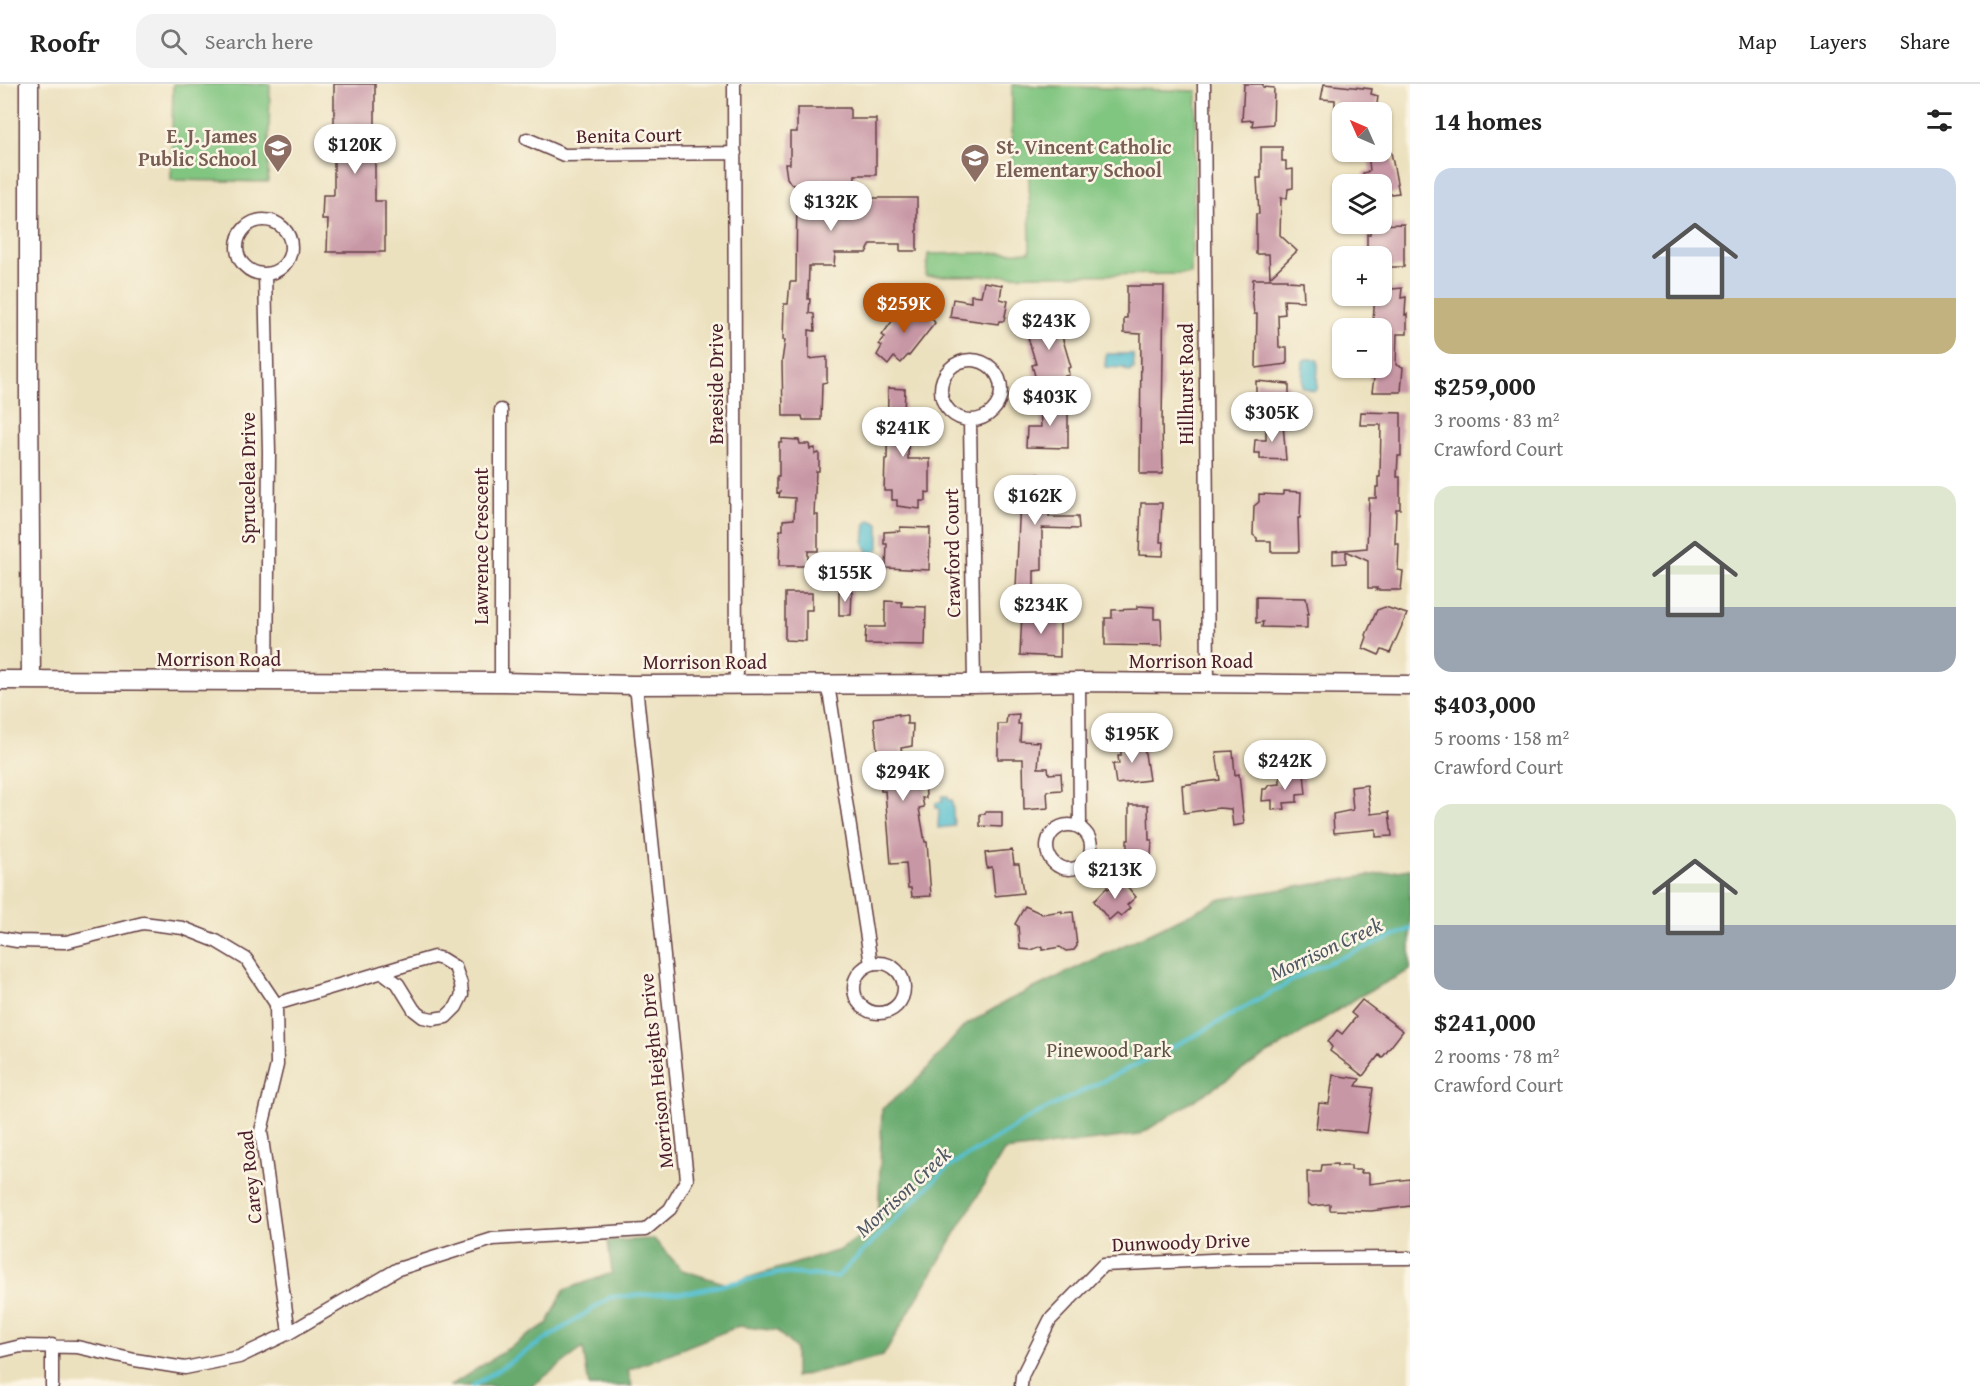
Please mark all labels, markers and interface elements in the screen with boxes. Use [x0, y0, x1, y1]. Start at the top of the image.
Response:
search box [136, 14, 556, 68]
text: Roofr [30, 21, 100, 62]
icon: search [157, 25, 190, 58]
text: Search here [205, 25, 313, 57]
text: Map [1738, 26, 1777, 57]
text: Layers [1810, 26, 1867, 57]
text: Share [1900, 26, 1950, 57]
text: 14 homes [1434, 101, 1542, 140]
north arrow [1332, 102, 1392, 162]
map controls [1332, 102, 1392, 378]
icon: filters [1923, 104, 1956, 137]
street label: Benita Court [576, 119, 682, 150]
place label: E. J. James Public School [138, 121, 257, 173]
pin: $120K [313, 124, 397, 175]
text: $120K [328, 129, 382, 158]
school or university icon: E. J. James Public School [262, 132, 294, 174]
place label: St. Vincent Catholic Elementary School [996, 132, 1172, 184]
school or university icon: St. Vincent Catholic Elementary School [959, 142, 991, 184]
button: layers [1332, 174, 1392, 234]
pin: $132K [789, 181, 873, 232]
text: $132K [804, 186, 858, 215]
icon: home [1641, 207, 1749, 315]
button: + [1332, 246, 1392, 306]
pin: $259K [862, 283, 946, 334]
text: $259K [877, 288, 931, 317]
pin: $243K [1007, 300, 1091, 351]
text: $243K [1022, 305, 1076, 334]
button: − [1332, 318, 1392, 378]
street label: Braeside Drive [701, 323, 730, 445]
street label: Hillhurst Road [1171, 323, 1200, 445]
text: $259,000 [1434, 366, 1536, 405]
pin: $403K [1008, 376, 1092, 427]
text: $403K [1023, 381, 1077, 410]
pin: $305K [1230, 392, 1314, 443]
text: $305K [1245, 397, 1299, 426]
text: 3 rooms · 83 m² [1434, 405, 1560, 434]
pin: $241K [861, 407, 945, 458]
street label: Sprucelea Drive [233, 412, 262, 544]
text: $241K [876, 412, 930, 441]
text: Crawford Court [1434, 434, 1563, 463]
street label: Lawrence Crescent [466, 468, 495, 624]
pin: $162K [993, 475, 1077, 526]
text: $162K [1008, 480, 1062, 509]
street label: Crawford Court [936, 488, 967, 618]
icon: home [1641, 525, 1749, 633]
pin: $155K [803, 552, 887, 603]
text: $155K [818, 557, 872, 586]
pin: $234K [999, 584, 1083, 635]
text: $234K [1014, 589, 1068, 618]
street label: Morrison Road [157, 644, 281, 673]
street label: Morrison Road [1129, 646, 1253, 675]
street label: Morrison Road [643, 647, 767, 676]
text: $403,000 [1434, 684, 1536, 723]
pin: $195K [1090, 713, 1174, 764]
text: $195K [1105, 718, 1159, 747]
text: 5 rooms · 158 m² [1434, 723, 1569, 752]
pin: $242K [1243, 740, 1327, 791]
text: $242K [1258, 745, 1312, 774]
pin: $294K [861, 751, 945, 802]
text: Crawford Court [1434, 752, 1563, 781]
text: $294K [876, 756, 930, 785]
icon: home [1641, 843, 1749, 951]
pin: $213K [1073, 849, 1157, 900]
text: $213K [1088, 854, 1142, 883]
water label: Morrison Creek [1264, 909, 1388, 988]
street label: Morrison Heights Drive [631, 972, 680, 1170]
text: $241,000 [1434, 1002, 1536, 1041]
park label: Pinewood Park [1047, 1035, 1172, 1064]
text: 2 rooms · 78 m² [1434, 1041, 1560, 1070]
text: Crawford Court [1434, 1070, 1563, 1099]
street label: Carey Road [230, 1129, 269, 1225]
water label: Morrison Creek [848, 1139, 958, 1244]
street label: Dunwoody Drive [1111, 1225, 1251, 1258]

